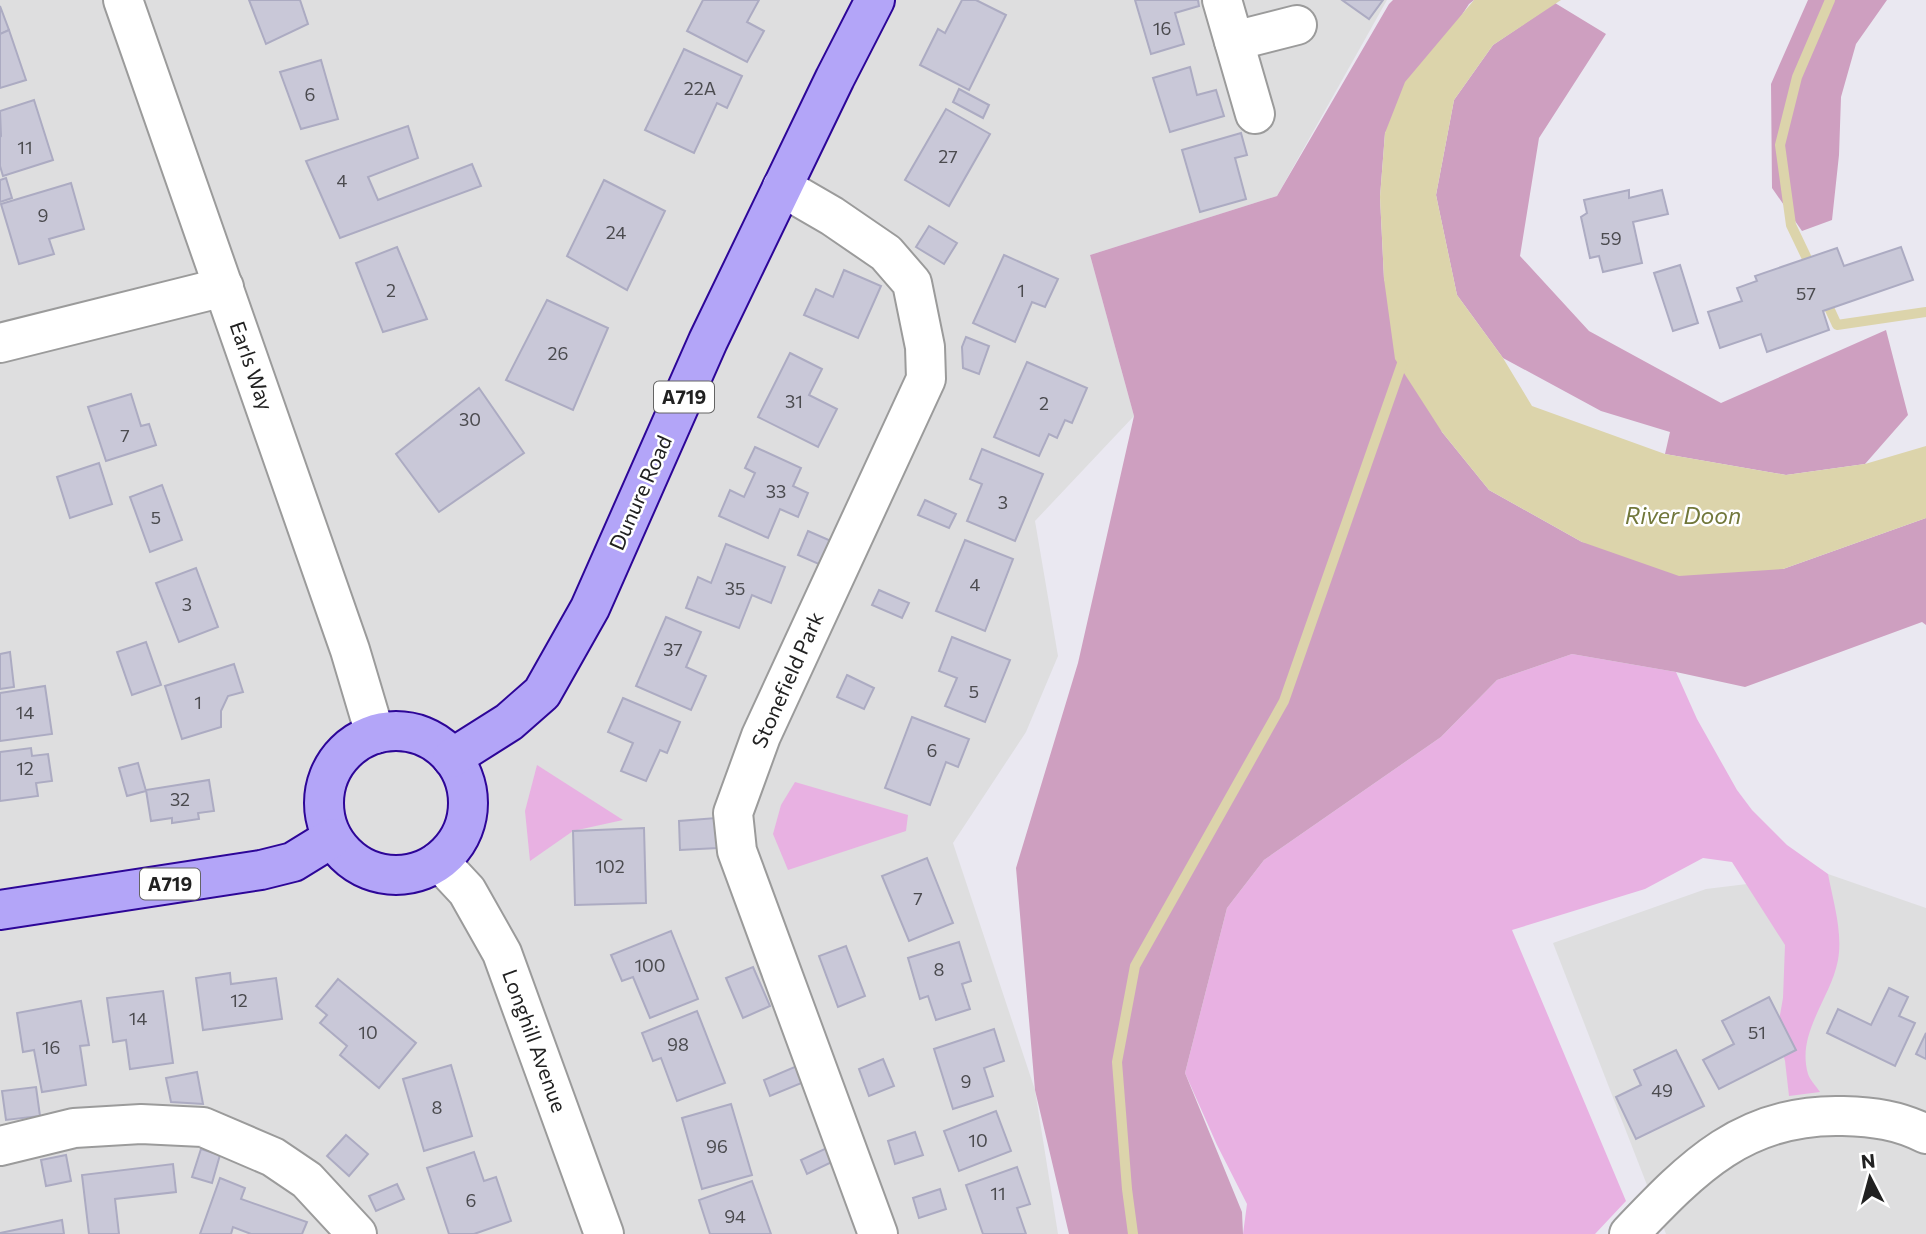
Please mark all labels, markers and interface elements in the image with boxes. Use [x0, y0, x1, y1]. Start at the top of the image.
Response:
house number: 16 [1153, 17, 1171, 39]
house number: 22A [684, 77, 716, 99]
house number: 6 [305, 83, 315, 105]
house number: 11 [17, 136, 33, 158]
house number: 27 [938, 145, 958, 167]
house number: 4 [337, 169, 348, 191]
house number: 9 [38, 204, 48, 226]
house number: 24 [606, 221, 626, 243]
house number: 59 [1600, 227, 1622, 249]
house number: 2 [386, 279, 396, 301]
house number: 1 [1017, 279, 1025, 301]
house number: 57 [1796, 282, 1816, 304]
street label: Earls Way [226, 318, 279, 414]
house number: 26 [548, 342, 568, 364]
road number: A719 [654, 382, 714, 412]
house number: 31 [785, 390, 803, 412]
house number: 2 [1039, 392, 1049, 414]
house number: 30 [459, 408, 481, 430]
house number: 7 [120, 424, 130, 446]
street label: Dunure Road [603, 431, 676, 554]
house number: 33 [766, 480, 786, 502]
house number: 3 [998, 491, 1008, 513]
water label: River Doon [1625, 501, 1741, 529]
house number: 5 [151, 506, 161, 528]
house number: 4 [970, 573, 981, 595]
house number: 35 [725, 577, 745, 599]
house number: 3 [182, 593, 192, 615]
street label: Stonefield Park [745, 607, 828, 751]
house number: 37 [663, 638, 683, 660]
house number: 5 [969, 680, 979, 702]
house number: 1 [194, 691, 202, 713]
house number: 14 [16, 701, 34, 723]
house number: 6 [927, 739, 937, 761]
house number: 12 [16, 757, 34, 779]
house number: 32 [170, 788, 190, 810]
house number: 102 [595, 855, 625, 877]
road number: A719 [140, 869, 200, 900]
house number: 7 [913, 887, 923, 909]
house number: 100 [634, 954, 666, 976]
house number: 8 [934, 958, 945, 980]
street label: Longhill Avenue [498, 966, 573, 1115]
house number: 12 [230, 989, 248, 1011]
house number: 14 [129, 1007, 147, 1029]
house number: 10 [358, 1021, 378, 1043]
house number: 51 [1748, 1021, 1766, 1043]
house number: 98 [667, 1033, 689, 1055]
house number: 16 [42, 1036, 60, 1058]
house number: 9 [961, 1070, 971, 1092]
house number: 49 [1651, 1079, 1673, 1101]
house number: 8 [432, 1096, 443, 1118]
house number: 10 [968, 1129, 988, 1151]
house number: 96 [706, 1135, 728, 1157]
north arrow [1835, 1143, 1905, 1213]
text: N [1860, 1148, 1876, 1173]
house number: 11 [990, 1182, 1006, 1204]
house number: 6 [466, 1189, 476, 1211]
house number: 94 [724, 1205, 746, 1227]

